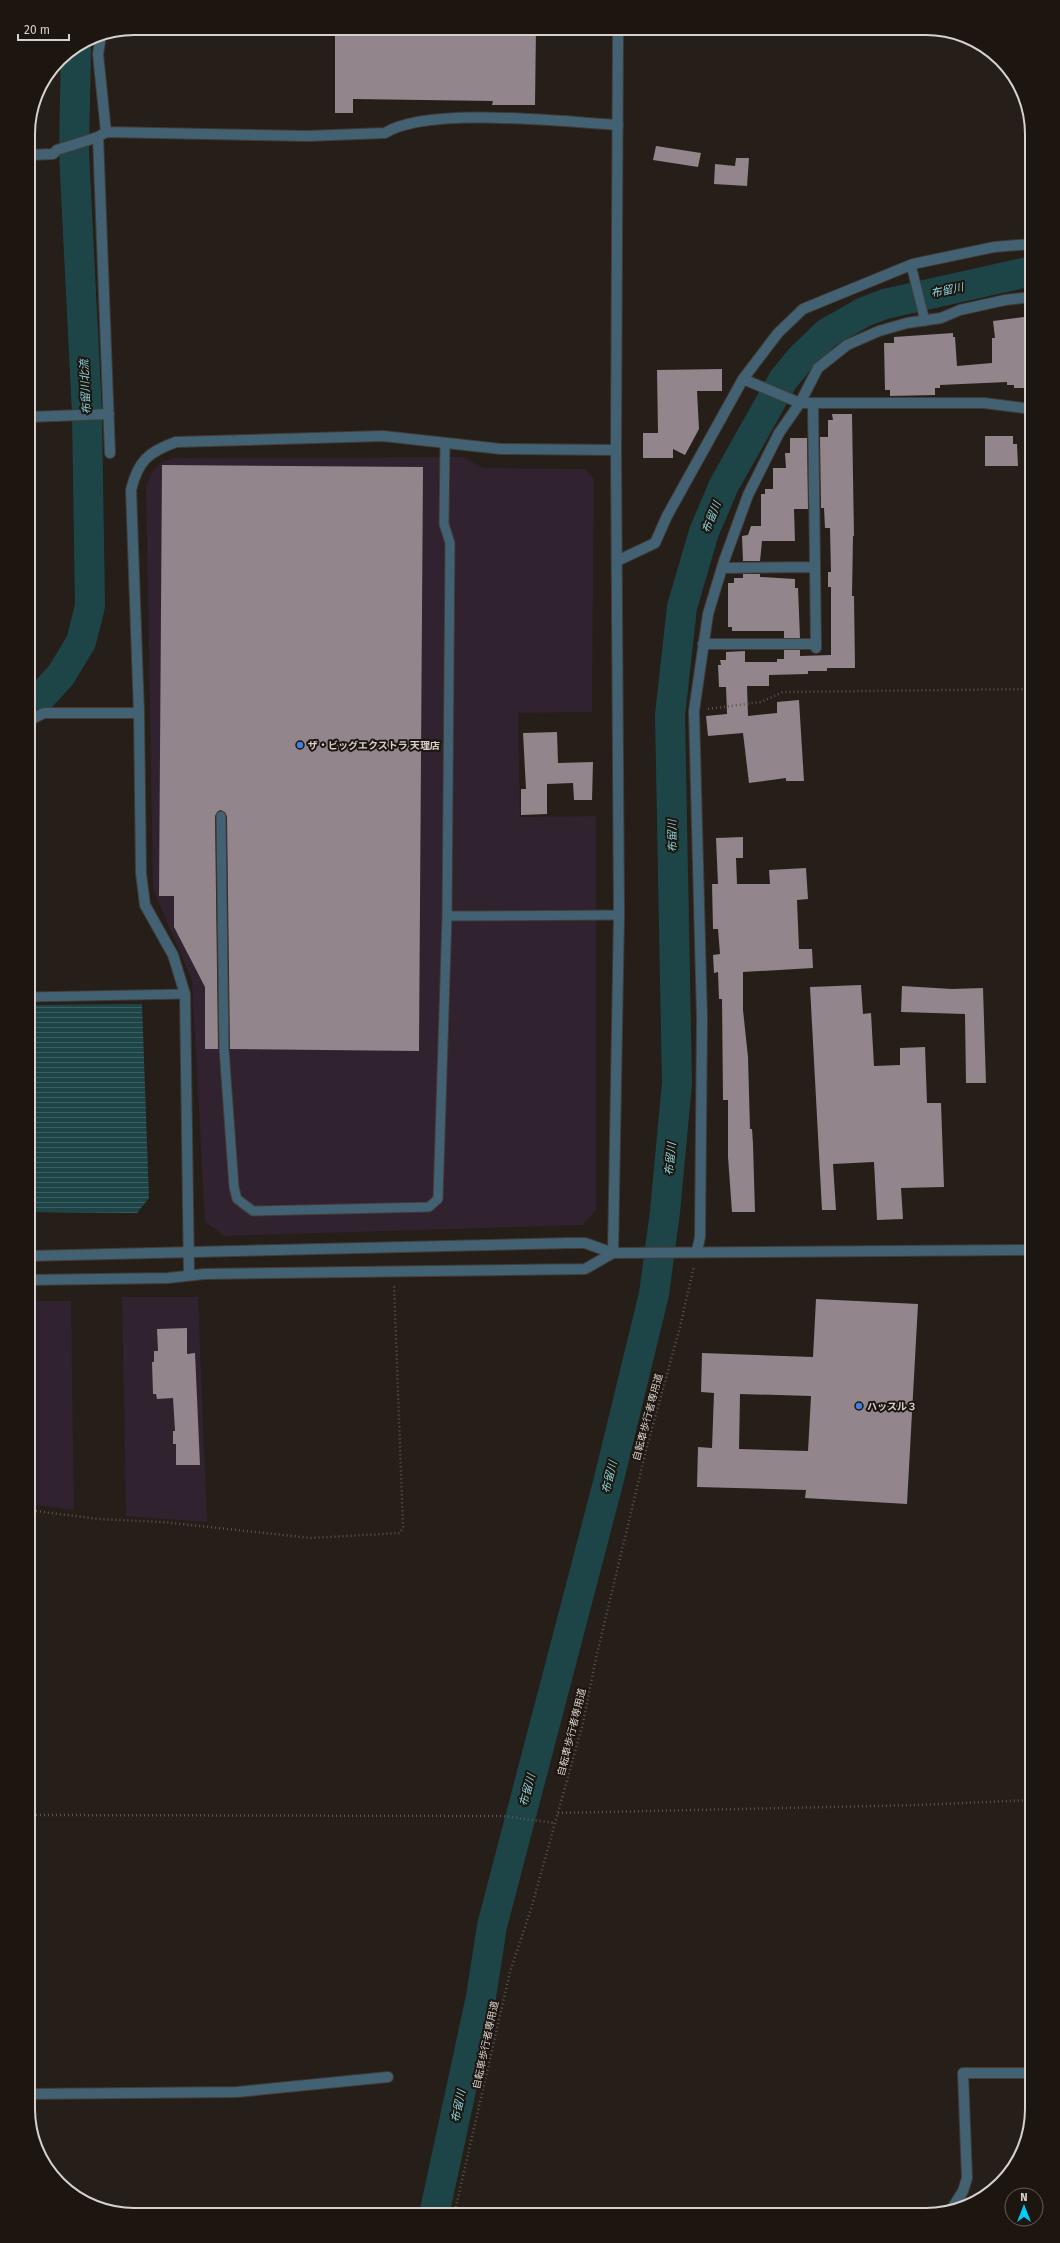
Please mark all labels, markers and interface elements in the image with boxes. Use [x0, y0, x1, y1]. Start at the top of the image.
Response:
scale bar [18, 16, 69, 42]
text: 20 m [24, 23, 50, 37]
water label: 布留川 [930, 280, 966, 300]
water label: 布留川北流 [77, 357, 93, 415]
water label: 布留川 [699, 499, 724, 535]
marker: ザ・ビッグエクストラ 天理店 [295, 740, 305, 750]
place label: ザ・ビッグエクストラ 天理店 [308, 740, 440, 752]
water label: 布留川 [666, 818, 679, 853]
water label: 布留川 [663, 1141, 678, 1176]
street label: 自転車歩行者専用道 [631, 1372, 665, 1462]
marker: ハッスル３ [854, 1401, 864, 1411]
place label: ハッスル３ [867, 1401, 917, 1413]
water label: 布留川 [599, 1459, 620, 1495]
street label: 自転車歩行者専用道 [555, 1687, 589, 1777]
water label: 布留川 [517, 1772, 538, 1808]
street label: 自転車歩行者専用道 [471, 2000, 501, 2090]
water label: 布留川 [449, 2088, 468, 2124]
north arrow [1004, 2187, 1044, 2227]
text: N [1020, 2191, 1028, 2204]

